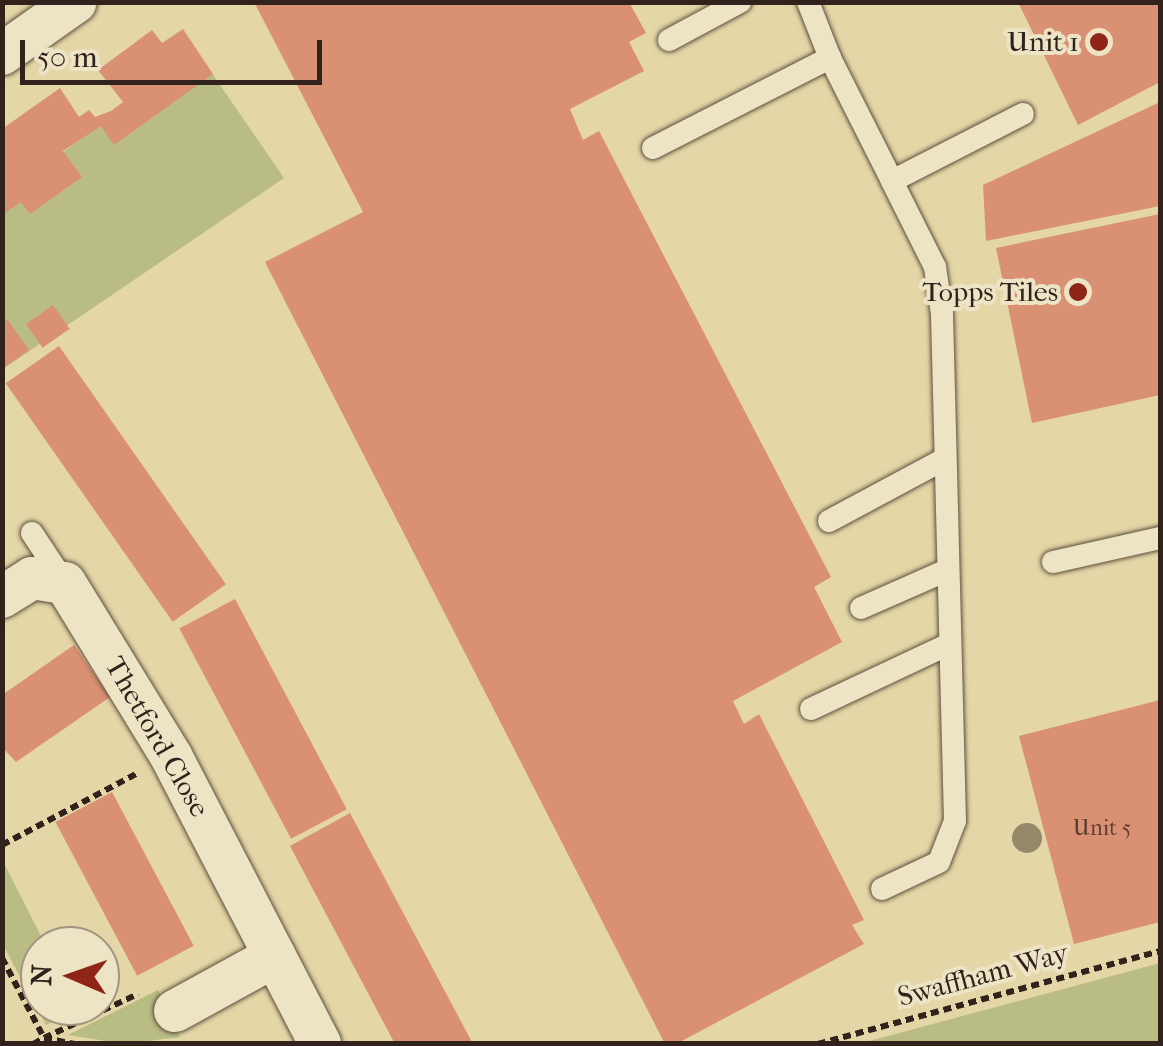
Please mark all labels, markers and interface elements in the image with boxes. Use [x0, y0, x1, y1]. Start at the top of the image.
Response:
scale bar [25, 20, 328, 82]
place label: Unit 1 [1007, 25, 1079, 59]
marker: Unit 1 [1088, 31, 1110, 53]
text: 50 m [37, 40, 98, 75]
place label: Topps Tiles [922, 275, 1058, 309]
marker: Topps Tiles [1067, 281, 1089, 303]
street label: Thetford Close [98, 651, 216, 823]
house number: Unit 5 [1073, 816, 1131, 842]
north arrow [20, 926, 120, 1026]
street label: Swaffham Way [894, 936, 1072, 1014]
text: N [25, 964, 58, 986]

